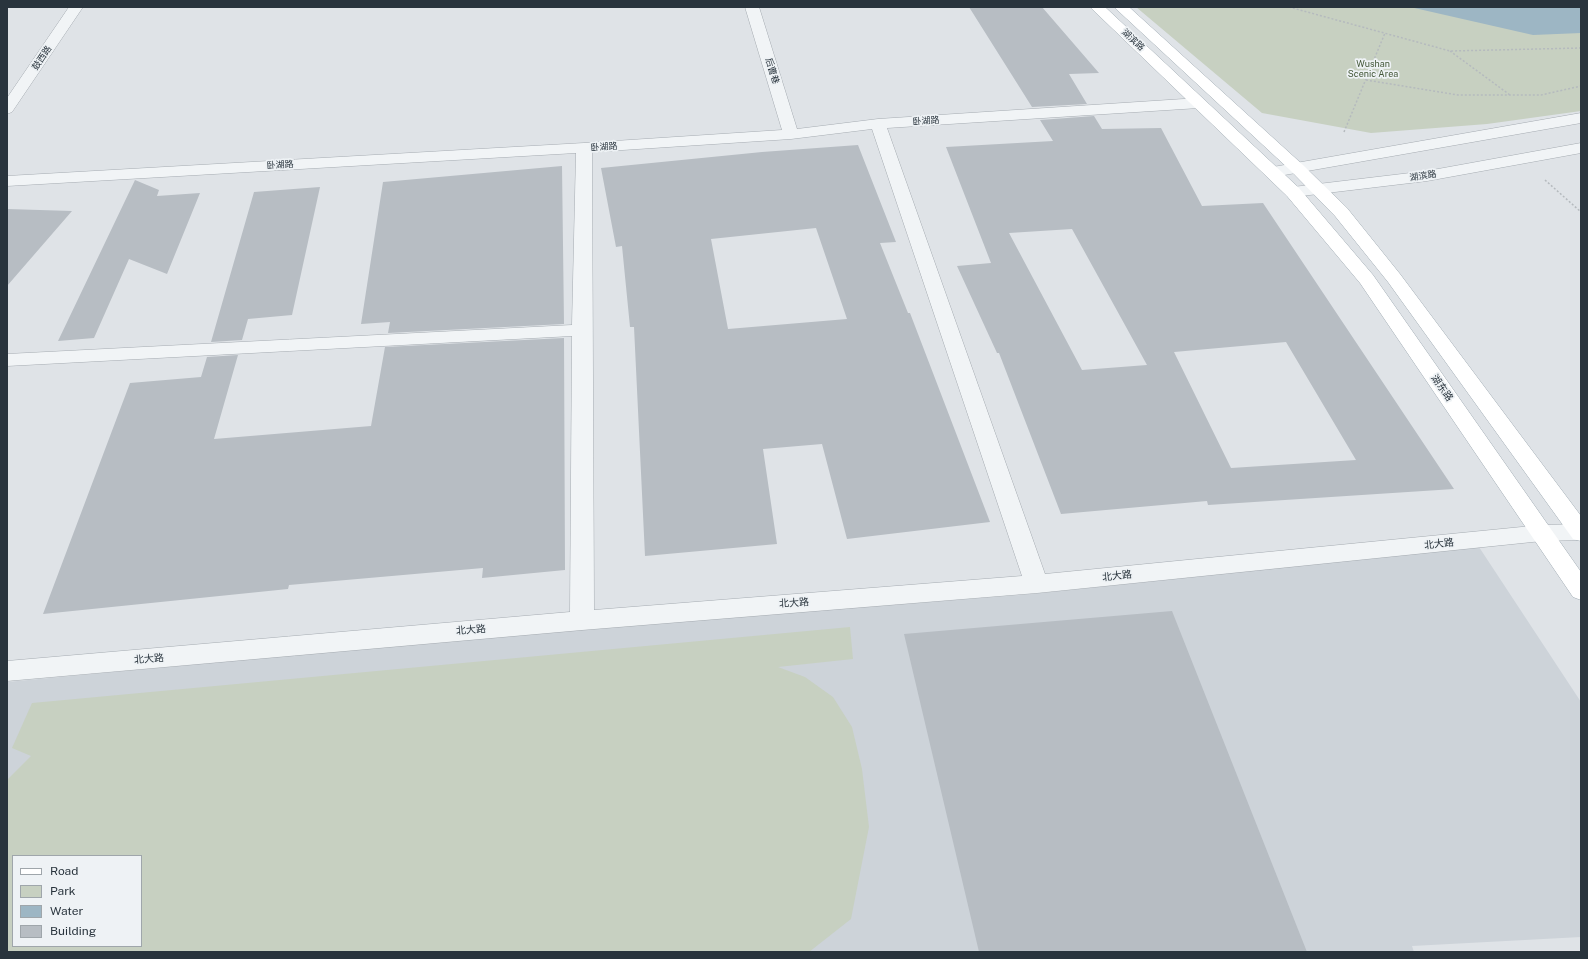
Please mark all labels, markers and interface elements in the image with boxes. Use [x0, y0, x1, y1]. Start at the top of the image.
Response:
street label: 湖滨路 [1119, 27, 1147, 53]
street label: 鼓西路 [30, 44, 54, 72]
street label: 后曹巷 [763, 57, 781, 85]
park label: Wushan Scenic Area [1348, 59, 1398, 80]
street label: 卧湖路 [912, 115, 940, 127]
street label: 卧湖路 [590, 141, 618, 153]
street label: 卧湖路 [266, 159, 294, 171]
street label: 湖滨路 [1409, 169, 1437, 183]
street label: 湖东路 [1428, 372, 1456, 404]
street label: 北大路 [1423, 536, 1455, 552]
street label: 北大路 [1101, 568, 1133, 584]
street label: 北大路 [779, 596, 809, 610]
street label: 北大路 [456, 623, 486, 637]
street label: 北大路 [134, 652, 164, 666]
legend [12, 855, 142, 947]
text: Road [50, 864, 78, 878]
text: Park [50, 884, 76, 898]
text: Water [50, 904, 83, 918]
text: Building [50, 924, 96, 938]

